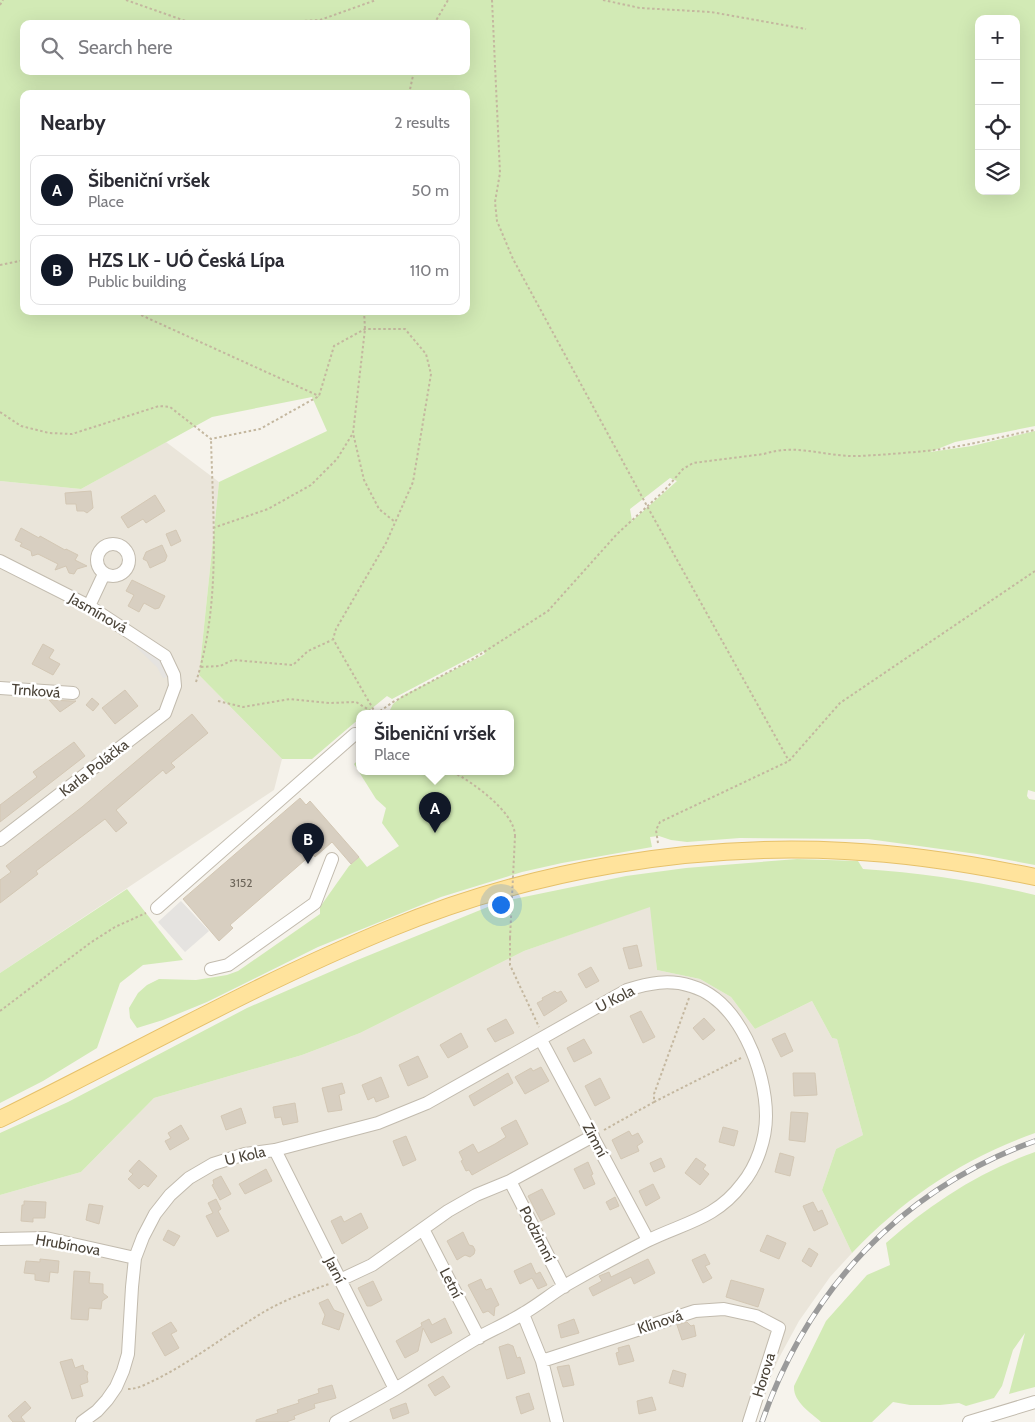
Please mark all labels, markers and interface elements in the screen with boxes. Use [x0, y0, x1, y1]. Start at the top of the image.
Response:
map controls [975, 15, 1020, 195]
button: + [975, 15, 1020, 60]
search box [20, 20, 470, 75]
icon: search [38, 34, 66, 62]
text: Search here [78, 36, 172, 59]
button: − [975, 60, 1020, 105]
button: locate [975, 105, 1020, 150]
text: Nearby [40, 110, 106, 135]
text: 2 results [394, 113, 450, 132]
button: layers [975, 150, 1020, 195]
text: Šibeniční vršek [88, 169, 210, 192]
text: A [52, 181, 62, 200]
text: 50 m [412, 181, 449, 200]
text: Place [88, 192, 124, 211]
text: HZS LK - UÓ Česká Lípa [88, 249, 284, 272]
text: B [52, 261, 62, 280]
text: 110 m [410, 261, 449, 280]
text: Public building [88, 272, 186, 291]
street label: Jasmínová [65, 589, 131, 637]
street label: Trnková [11, 680, 62, 702]
popup [356, 710, 514, 775]
text: Šibeniční vršek [374, 722, 496, 745]
street label: Karla Poláčka [56, 735, 133, 801]
text: Place [374, 745, 410, 764]
pin: A [419, 792, 451, 833]
pin: B [292, 823, 324, 864]
house number: 3152 [229, 875, 253, 890]
your location [488, 892, 514, 918]
street label: U Kola [593, 981, 638, 1016]
street label: Zimní [579, 1120, 611, 1160]
street label: U Kola [223, 1142, 268, 1169]
street label: Podzimní [515, 1203, 559, 1265]
street label: Hrubínova [34, 1230, 103, 1260]
street label: Jarní [320, 1253, 349, 1286]
street label: Letní [436, 1265, 466, 1301]
street label: Klínová [635, 1306, 686, 1338]
street label: Horova [749, 1350, 780, 1400]

